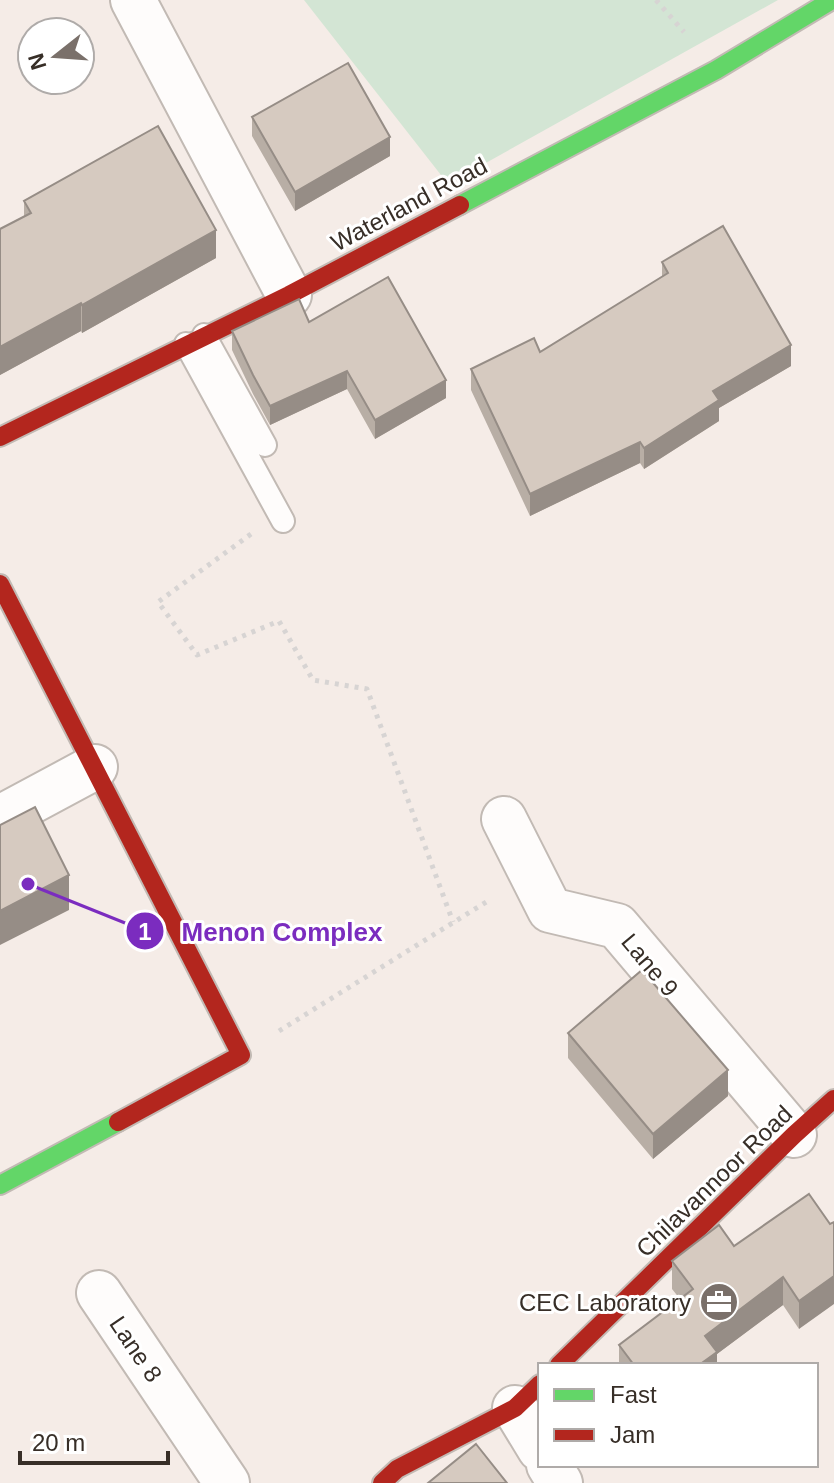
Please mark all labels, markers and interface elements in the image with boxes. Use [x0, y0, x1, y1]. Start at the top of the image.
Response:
north arrow [16, 16, 96, 96]
text: N [23, 50, 52, 73]
street label: Waterland Road [326, 152, 492, 256]
callout: Menon Complex [125, 906, 398, 956]
text: Menon Complex [182, 917, 383, 947]
text: 1 [138, 918, 152, 945]
street label: Lane 9 [616, 928, 684, 1002]
street label: Chilavannoor Road [631, 1100, 797, 1262]
office icon: CEC Laboratory [698, 1281, 740, 1323]
place label: CEC Laboratory [519, 1289, 691, 1316]
street label: Lane 8 [104, 1311, 168, 1387]
legend [538, 1363, 818, 1467]
text: Fast [610, 1381, 657, 1408]
scale bar [20, 1415, 168, 1465]
text: Jam [610, 1421, 655, 1448]
text: 20 m [32, 1429, 85, 1456]

